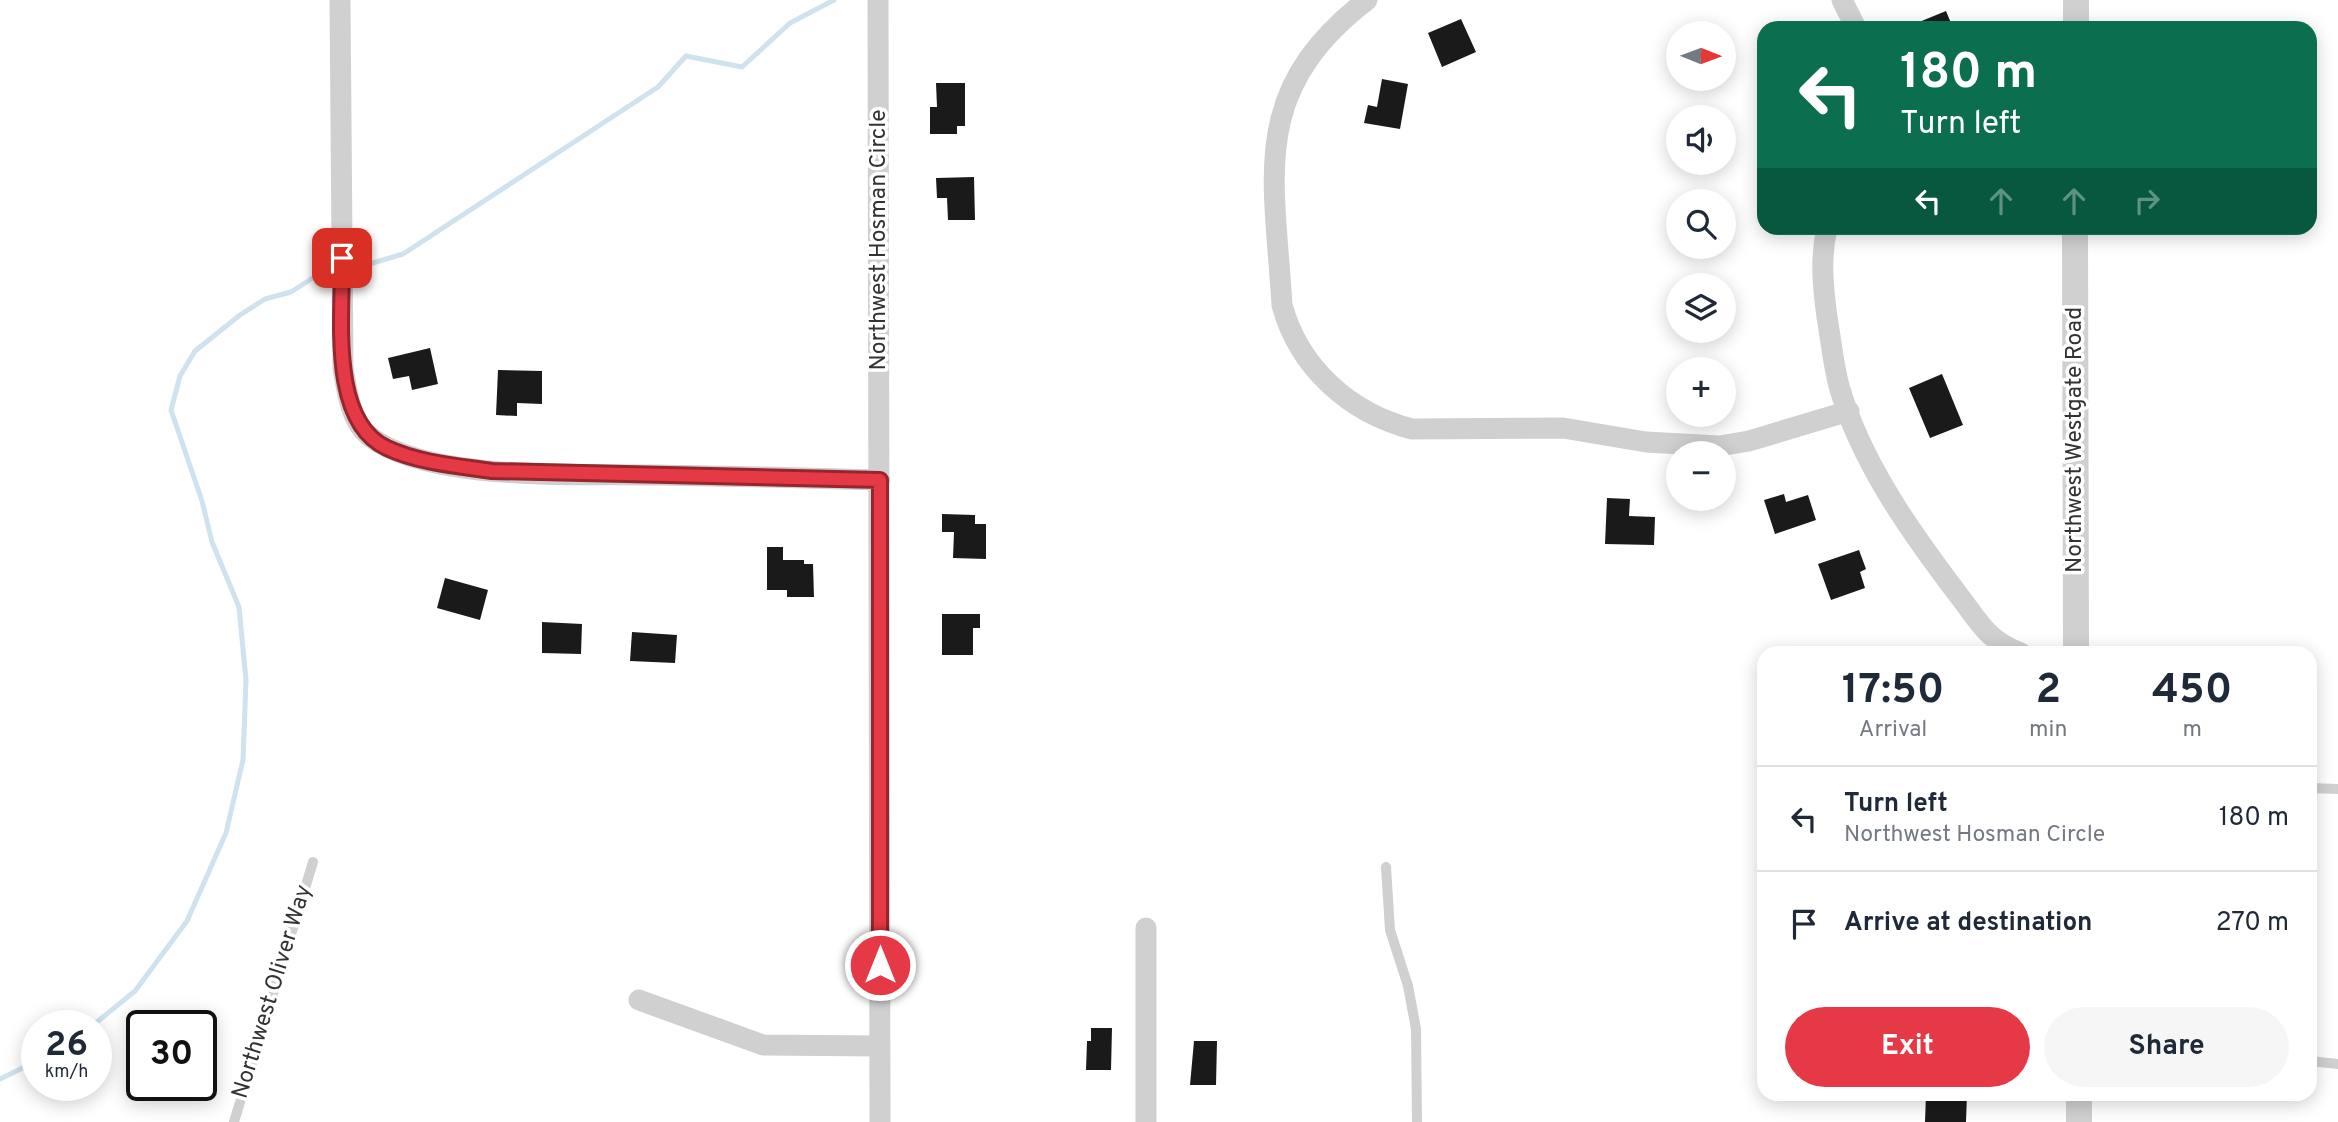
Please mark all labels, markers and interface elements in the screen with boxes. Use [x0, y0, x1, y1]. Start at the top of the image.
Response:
north arrow [1666, 21, 1736, 91]
map controls [1666, 21, 1736, 511]
text: 180 m [1900, 44, 2037, 106]
icon: left [1785, 49, 1876, 140]
button: sound [1666, 105, 1736, 175]
text: Turn left [1900, 105, 2021, 145]
street label: Northwest Hosman Circle [865, 109, 894, 371]
icon: left [1909, 182, 1947, 220]
icon: ahead [1982, 182, 2020, 220]
icon: ahead [2055, 182, 2093, 220]
icon: right [2128, 182, 2166, 220]
button: search [1666, 189, 1736, 259]
pin [312, 228, 372, 288]
icon: arrive [323, 239, 361, 277]
button: layers [1666, 273, 1736, 343]
street label: Northwest Westgate Road [2061, 307, 2090, 573]
button: + [1666, 357, 1736, 427]
button: − [1666, 441, 1736, 511]
text: 17:50 [1842, 665, 1944, 718]
text: 2 [2035, 665, 2061, 718]
text: 450 [2152, 665, 2232, 718]
text: Arrival [1859, 716, 1927, 745]
text: min [2029, 716, 2067, 745]
text: m [2182, 716, 2202, 745]
text: Turn left [1844, 788, 1948, 821]
icon: left [1785, 800, 1823, 838]
text: 180 m [2219, 802, 2289, 835]
text: Northwest Hosman Circle [1844, 821, 2105, 850]
street label: Northwest Oliver Way [227, 882, 319, 1102]
icon: arrive [1785, 905, 1823, 943]
text: Arrive at destination [1844, 907, 2092, 940]
text: 270 m [2216, 907, 2289, 940]
position arrow [843, 928, 917, 1002]
button: Exit [1785, 1007, 2030, 1087]
button: Share [2044, 1007, 2289, 1087]
speed limit sign: 30 [126, 1010, 217, 1101]
text: 26 [45, 1024, 88, 1068]
text: km/h [45, 1061, 88, 1084]

